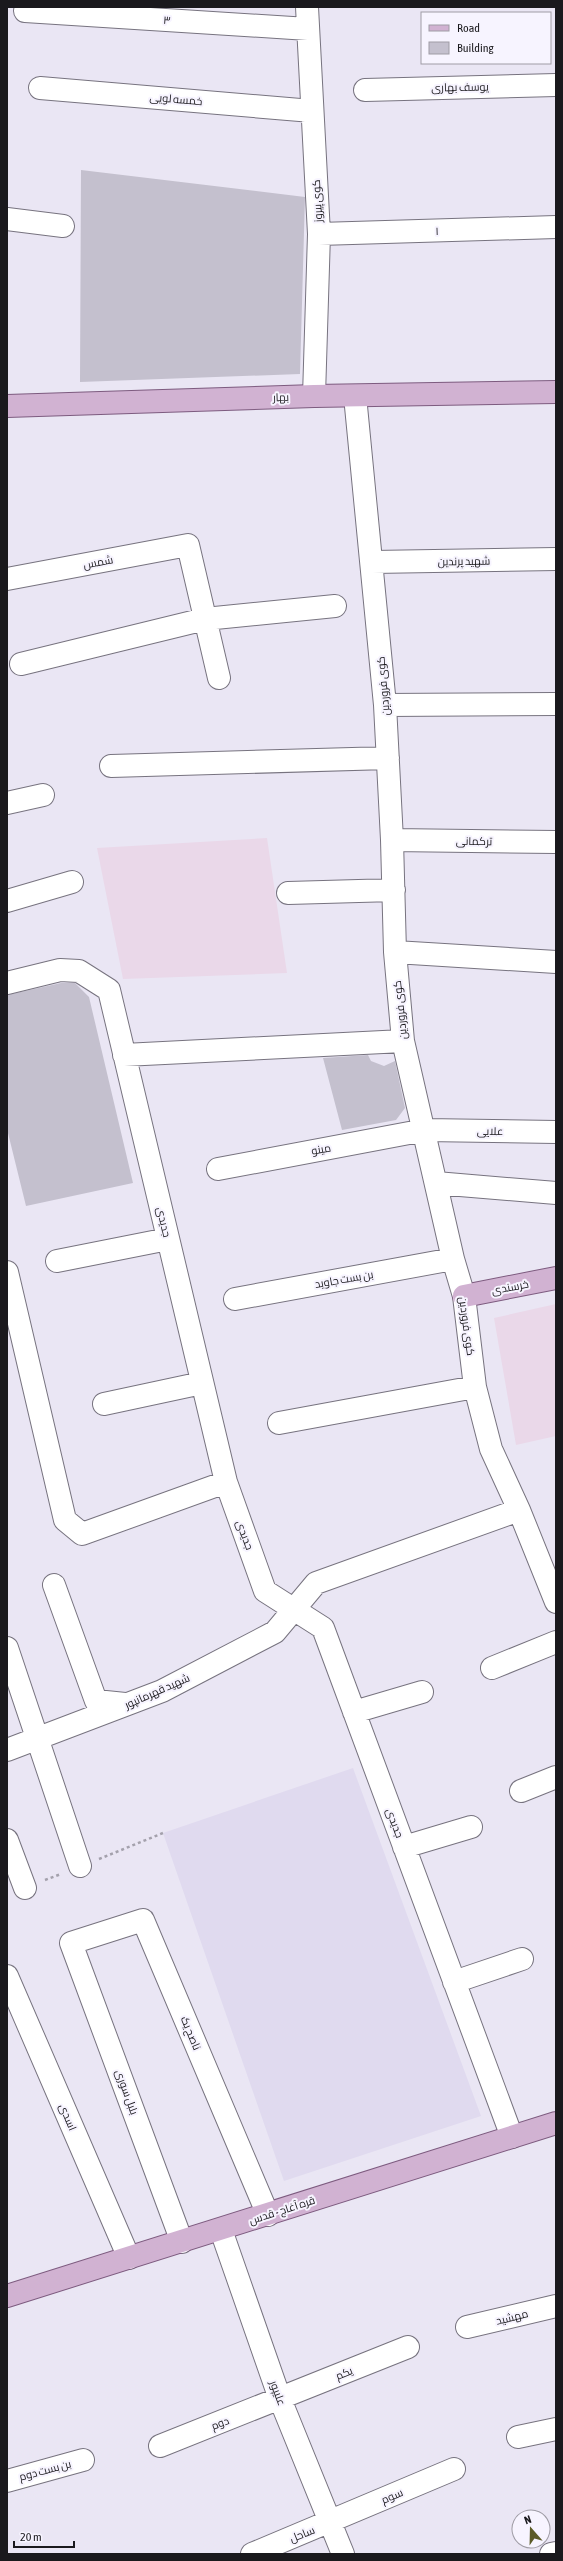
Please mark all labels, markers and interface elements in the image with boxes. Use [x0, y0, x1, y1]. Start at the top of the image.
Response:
legend [421, 12, 551, 64]
street label: ۳ [163, 14, 171, 26]
text: Road [457, 21, 480, 35]
text: Building [457, 41, 495, 55]
street label: یوسف بهاری [431, 80, 489, 95]
street label: خمسه لویی [149, 91, 203, 108]
street label: کوی پیروز [310, 179, 325, 224]
street label: ۱ [435, 225, 439, 237]
street label: بهار [272, 391, 289, 404]
street label: شمس [82, 553, 114, 572]
street label: شهید پرندین [438, 555, 490, 568]
street label: کوی فروردین [374, 656, 393, 716]
street label: ترکمانی [456, 835, 492, 848]
street label: کوی فروردین [391, 980, 410, 1040]
street label: علایی [477, 1125, 503, 1138]
street label: مینو [310, 1141, 332, 1158]
street label: جدیدی [154, 1206, 173, 1239]
street label: بن بست جاوید [314, 1268, 374, 1291]
street label: خرسندی [490, 1278, 530, 1297]
street label: کوی فروردین [456, 1296, 477, 1357]
street label: جدیدی [233, 1519, 256, 1552]
street label: شهید قهرمانپور [122, 1671, 192, 1712]
street label: جدیدی [383, 1807, 406, 1840]
street label: ناصح یک [177, 2014, 203, 2053]
street label: بلبل سوری [112, 2068, 141, 2117]
street label: اسدی [56, 2102, 79, 2133]
street label: قره آغاج - قدس [247, 2194, 317, 2228]
street label: مهشید [495, 2307, 530, 2328]
street label: یکم [334, 2364, 355, 2384]
street label: علیپور [267, 2378, 288, 2407]
street label: دوم [209, 2414, 231, 2434]
street label: بن بست دوم [18, 2457, 73, 2485]
street label: سوم [379, 2486, 405, 2508]
north arrow [511, 2509, 551, 2549]
text: N [522, 2513, 533, 2526]
scale bar [14, 2523, 74, 2549]
street label: ساحل [288, 2524, 317, 2545]
text: 20 m [20, 2530, 42, 2544]

